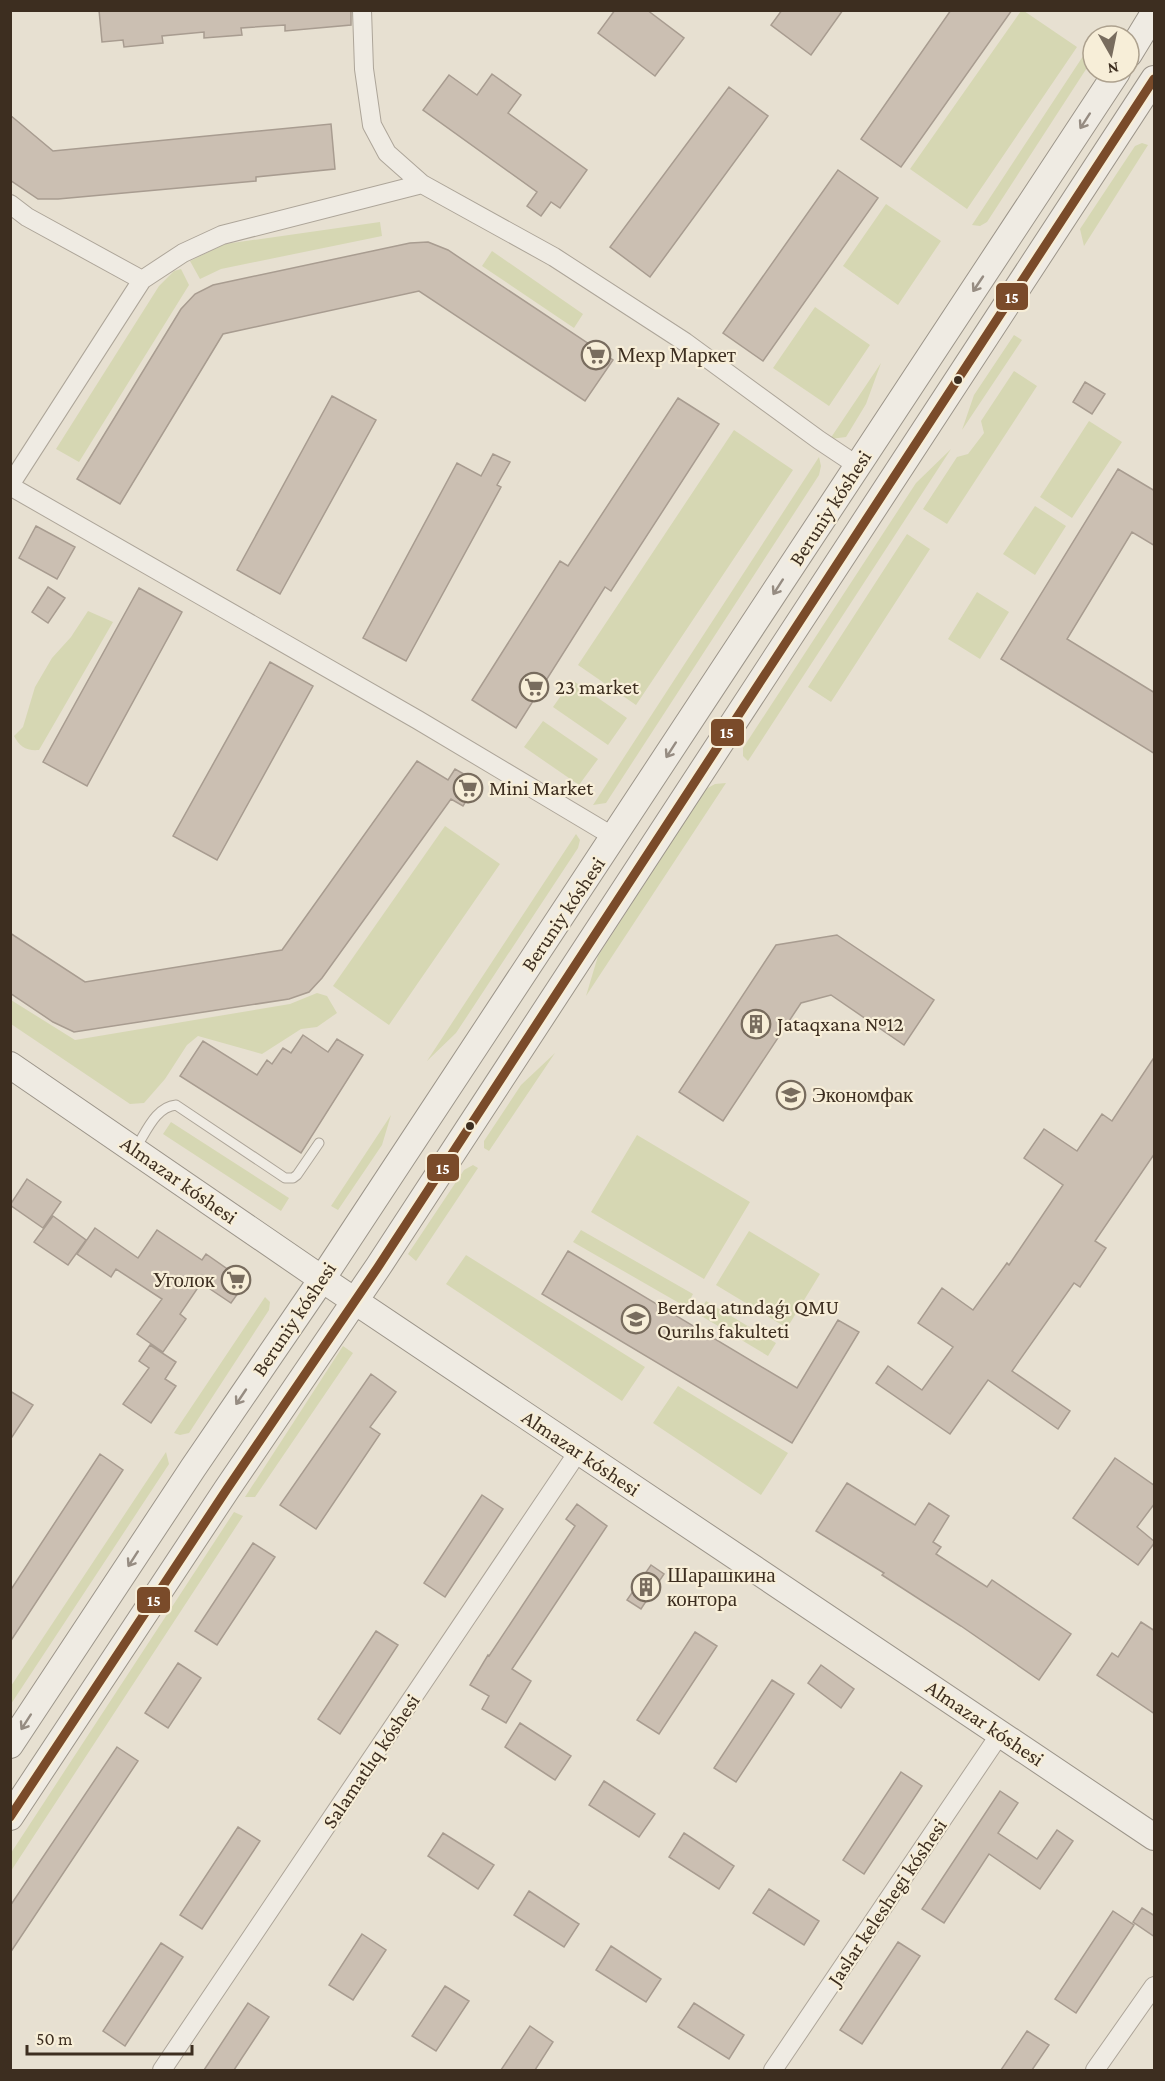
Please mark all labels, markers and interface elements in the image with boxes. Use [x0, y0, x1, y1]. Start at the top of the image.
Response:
north arrow [1081, 24, 1141, 84]
text: N [1106, 59, 1120, 78]
one-way arrow [1079, 112, 1091, 129]
one-way arrow [971, 275, 984, 292]
line badge: 15 [995, 282, 1029, 311]
text: 15 [1005, 289, 1019, 306]
supermarket icon: Мехр Маркет [580, 339, 612, 371]
place label: Мехр Маркет [617, 343, 736, 367]
unlabelled marker [952, 374, 964, 386]
street label: Beruniy kóshesi [784, 445, 876, 570]
one-way arrow [772, 578, 784, 595]
supermarket icon: 23 market [518, 671, 550, 703]
place label: 23 market [555, 675, 640, 699]
line badge: 15 [710, 718, 745, 747]
text: 15 [720, 724, 734, 741]
one-way arrow [665, 741, 677, 758]
supermarket icon: Mini Market [452, 772, 484, 804]
place label: Mini Market [489, 776, 594, 800]
street label: Beruniy kóshesi [516, 852, 610, 976]
building icon: Jataqxana №12 [740, 1008, 772, 1040]
place label: Jataqxana №12 [775, 1012, 904, 1036]
school or university icon: Экономфак [775, 1079, 807, 1111]
place label: Экономфак [812, 1083, 914, 1107]
unlabelled marker [464, 1120, 476, 1132]
street label: Almazar kóshesi [116, 1131, 242, 1229]
line badge: 15 [426, 1153, 460, 1182]
text: 15 [436, 1160, 450, 1177]
street label: Beruniy kóshesi [247, 1257, 341, 1381]
supermarket icon: Уголок [220, 1264, 252, 1296]
place label: Уголок [152, 1268, 216, 1292]
place label: Berdaq atındaǵı QMU Qurılıs fakulteti [657, 1295, 839, 1343]
school or university icon: Berdaq atındaǵı QMU Qurılıs fakulteti [620, 1303, 652, 1335]
one-way arrow [235, 1388, 247, 1404]
street label: Almazar kóshesi [518, 1405, 645, 1501]
one-way arrow [127, 1550, 139, 1566]
place label: Шарашкина контора [667, 1563, 776, 1611]
building icon: Шарашкина контора [630, 1571, 662, 1603]
line badge: 15 [136, 1586, 171, 1614]
text: 15 [147, 1592, 161, 1609]
street label: Almazar kóshesi [922, 1675, 1049, 1771]
street label: Salamatlıq kóshesi [317, 1689, 425, 1833]
one-way arrow [20, 1713, 32, 1729]
street label: Jaslar keleshegi kóshesi [821, 1814, 952, 1992]
scale bar [27, 2018, 192, 2056]
text: 50 m [36, 2029, 73, 2049]

